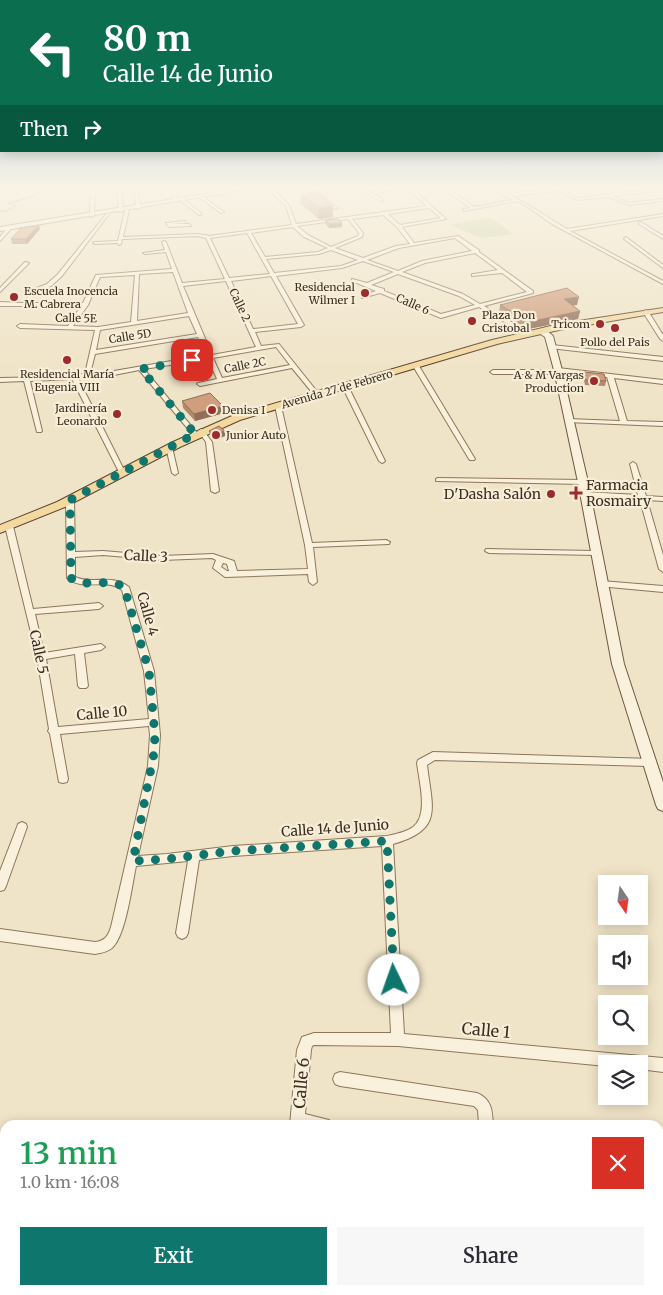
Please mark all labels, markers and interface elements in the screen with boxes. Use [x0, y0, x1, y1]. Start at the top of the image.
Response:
text: 80 m [103, 17, 191, 61]
icon: left [20, 20, 85, 85]
text: Calle 14 de Junio [103, 60, 273, 88]
icon: right [78, 115, 106, 143]
text: Then [20, 117, 68, 141]
place label: Residencial Wilmer I [295, 280, 356, 307]
place label: Escuela Inocencia M. Cabrera [24, 284, 118, 311]
street label: Calle 2 [226, 286, 254, 324]
marker: Residencial Wilmer I [359, 287, 371, 299]
street label: Calle 6 [394, 290, 432, 318]
marker: Escuela Inocencia M. Cabrera [8, 291, 20, 303]
place label: Plaza Don Cristobal [482, 308, 536, 335]
street label: Calle 5E [55, 311, 97, 325]
marker: Plaza Don Cristobal [466, 315, 478, 327]
place label: Tricom [551, 317, 590, 331]
marker: Tricom [594, 318, 606, 330]
marker: Pollo del Pais [609, 322, 621, 334]
street label: Calle 5D [108, 326, 152, 346]
place label: Pollo del Pais [580, 335, 650, 349]
pin [171, 339, 213, 381]
icon: arrive [178, 346, 206, 374]
marker: Residencial María Eugenia VIII [61, 354, 73, 366]
street label: Calle 2C [223, 354, 267, 376]
street label: Avenida 27 de Febrero [279, 366, 395, 412]
place label: Residencial María Eugenia VIII [20, 367, 114, 394]
place label: A & M Vargas Production [513, 368, 585, 395]
marker: A & M Vargas Production [588, 375, 600, 387]
place label: Jardinería Leonardo [54, 401, 108, 428]
place label: Denisa I [222, 403, 265, 417]
marker: Denisa I [206, 404, 218, 416]
marker: Jardinería Leonardo [111, 408, 123, 420]
place label: Junior Auto [225, 428, 287, 442]
marker: Junior Auto [210, 429, 222, 441]
place label: Farmacia Rosmairy [586, 476, 652, 510]
place label: D'Dasha Salón [444, 485, 541, 503]
marker: Farmacia Rosmairy [570, 487, 582, 499]
marker: D'Dasha Salón [545, 488, 557, 500]
street label: Calle 3 [123, 546, 169, 566]
street label: Calle 4 [133, 590, 163, 638]
street label: Calle 5 [26, 628, 52, 676]
street label: Calle 10 [76, 702, 128, 724]
street label: Calle 14 de Junio [280, 815, 390, 841]
north arrow [598, 875, 648, 925]
map controls [598, 875, 648, 1105]
button: sound [598, 935, 648, 985]
position arrow [367, 953, 419, 1005]
button: search [598, 995, 648, 1045]
street label: Calle 1 [461, 1018, 511, 1042]
button: layers [598, 1055, 648, 1105]
street label: Calle 6 [289, 1056, 313, 1109]
text: 13 min [20, 1134, 117, 1172]
button: close [592, 1137, 644, 1189]
text: 1.0 km · 16:08 [20, 1172, 119, 1192]
button: Exit [20, 1227, 327, 1285]
button: Share [337, 1227, 644, 1285]

